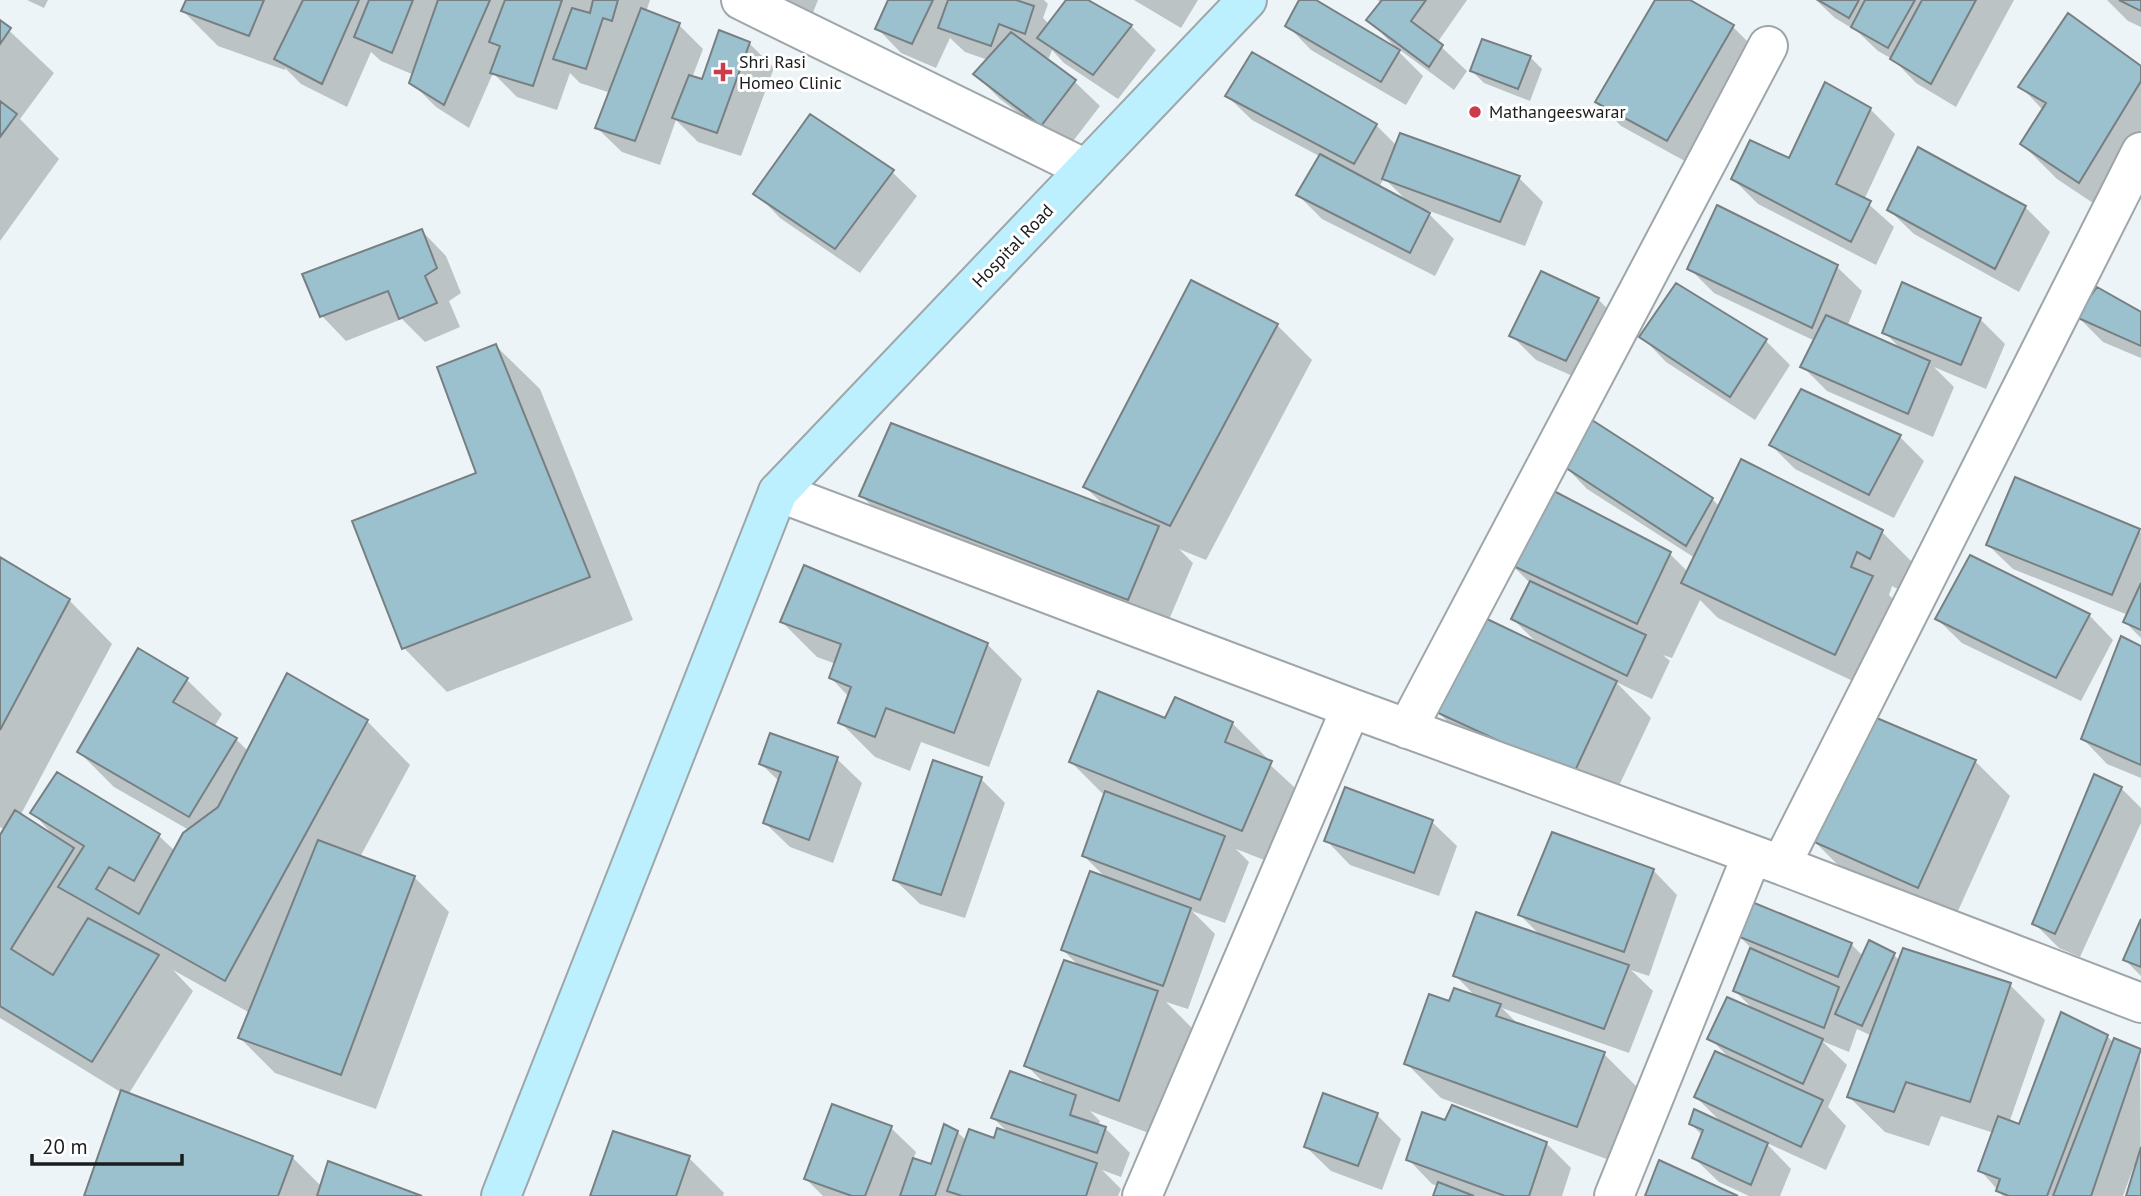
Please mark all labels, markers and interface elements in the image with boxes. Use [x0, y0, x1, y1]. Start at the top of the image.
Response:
place label: Shri Rasi Homeo Clinic [739, 50, 842, 94]
marker: Shri Rasi Homeo Clinic [713, 62, 733, 82]
place label: Mathangeeswarar [1489, 100, 1626, 123]
marker: Mathangeeswarar [1467, 104, 1483, 120]
street label: Hospital Road [967, 199, 1058, 292]
scale bar [32, 1122, 182, 1166]
text: 20 m [42, 1133, 88, 1160]

